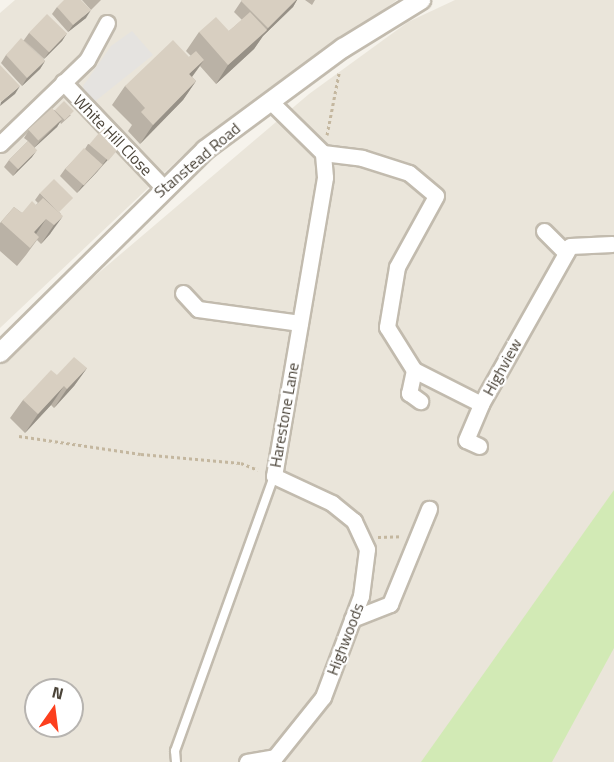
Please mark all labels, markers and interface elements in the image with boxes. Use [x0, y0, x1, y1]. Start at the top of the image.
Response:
street label: White Hill Close [70, 91, 156, 179]
street label: Stanstead Road [150, 118, 244, 202]
street label: Highview [478, 335, 526, 399]
street label: Harestone Lane [265, 361, 303, 469]
street label: Highwoods [322, 600, 368, 678]
north arrow [24, 678, 84, 738]
text: N [50, 679, 66, 705]

